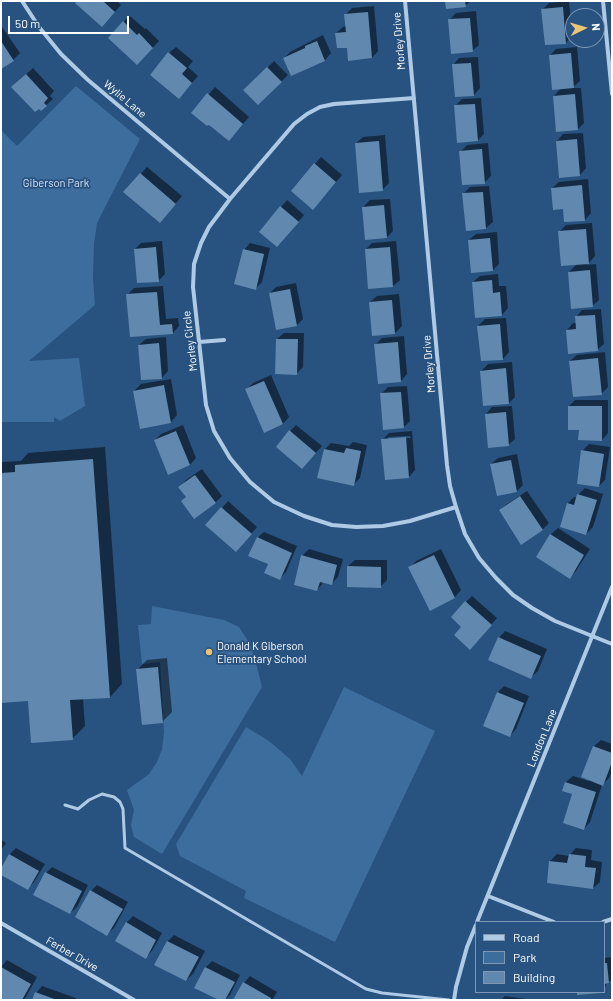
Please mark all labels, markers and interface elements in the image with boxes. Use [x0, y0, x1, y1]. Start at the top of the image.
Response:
scale bar [10, 8, 131, 34]
north arrow [565, 8, 605, 48]
street label: Morley Drive [390, 12, 408, 70]
text: 50 m [15, 16, 40, 30]
text: N [590, 23, 603, 31]
street label: Wylie Lane [101, 77, 149, 121]
park label: Giberson Park [23, 176, 89, 190]
street label: Morley Circle [180, 310, 200, 372]
street label: Morley Drive [420, 335, 438, 393]
place label: Donald K Giberson Elementary School [217, 639, 307, 665]
marker: Donald K Giberson Elementary School [204, 647, 214, 657]
street label: London Lane [524, 707, 560, 769]
legend [475, 921, 605, 993]
text: Road [513, 930, 540, 944]
street label: Ferber Drive [44, 934, 100, 974]
text: Park [513, 950, 537, 964]
text: Building [513, 970, 555, 984]

